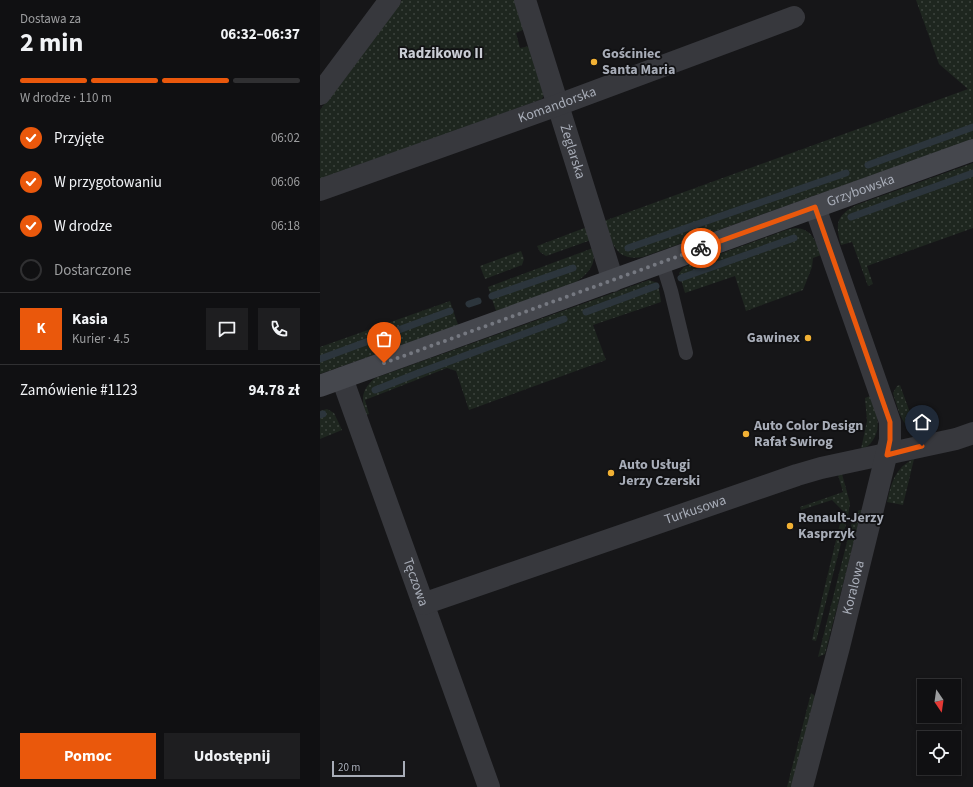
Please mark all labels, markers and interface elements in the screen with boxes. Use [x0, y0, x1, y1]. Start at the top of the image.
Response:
text: Dostawa za [20, 10, 81, 28]
text: 2 min [20, 24, 83, 61]
text: 06:32–06:37 [220, 24, 300, 45]
district label: Radzikowo II [399, 43, 483, 64]
place label: Gościniec Santa Maria [602, 44, 675, 80]
marker: Gościniec Santa Maria [589, 57, 599, 67]
street label: Komandorska [515, 82, 599, 128]
text: W drodze · 110 m [20, 89, 112, 107]
street label: Żeglarska [555, 122, 590, 182]
icon: check [20, 127, 42, 149]
text: Przyjęte [54, 128, 104, 149]
text: 06:02 [271, 129, 300, 147]
street label: Grzybowska [824, 169, 898, 212]
icon: check [20, 171, 42, 193]
text: W przygotowaniu [54, 172, 162, 193]
text: 06:06 [271, 173, 300, 191]
icon: check [20, 215, 42, 237]
text: W drodze [54, 216, 112, 237]
text: 06:18 [271, 217, 300, 235]
courier [681, 228, 721, 268]
icon: bike [690, 237, 712, 259]
text: Dostarczone [54, 260, 132, 281]
button: chat [206, 308, 248, 350]
button: phone [258, 308, 300, 350]
text: Kasia [72, 309, 108, 330]
text: K [36, 318, 46, 339]
pin [367, 322, 401, 363]
icon: bag [373, 328, 395, 350]
place label: Gawinex [747, 328, 800, 348]
text: Kurier · 4.5 [72, 330, 130, 348]
marker: Gawinex [803, 333, 813, 343]
text: Zamówienie #1123 [20, 380, 137, 401]
text: 94.78 zł [249, 380, 300, 401]
pin [905, 405, 939, 446]
icon: home [911, 411, 933, 433]
place label: Auto Color Design Rafał Swirog [753, 416, 863, 452]
marker: Auto Color Design Rafał Swirog [741, 429, 751, 439]
place label: Auto Usługi Jerzy Czerski [618, 455, 700, 491]
marker: Auto Usługi Jerzy Czerski [606, 468, 616, 478]
street label: Turkusowa [662, 490, 729, 530]
place label: Renault-Jerzy Kasprzyk [798, 508, 884, 544]
marker: Renault-Jerzy Kasprzyk [785, 521, 795, 531]
street label: Tęczowa [397, 555, 433, 609]
street label: Koralowa [837, 558, 870, 617]
north arrow [917, 679, 961, 723]
map controls [917, 679, 961, 775]
button: locate [917, 731, 961, 775]
button: Pomoc [20, 733, 156, 779]
button: Udostępnij [164, 733, 300, 779]
scale bar [332, 759, 405, 778]
text: 20 m [338, 760, 360, 775]

